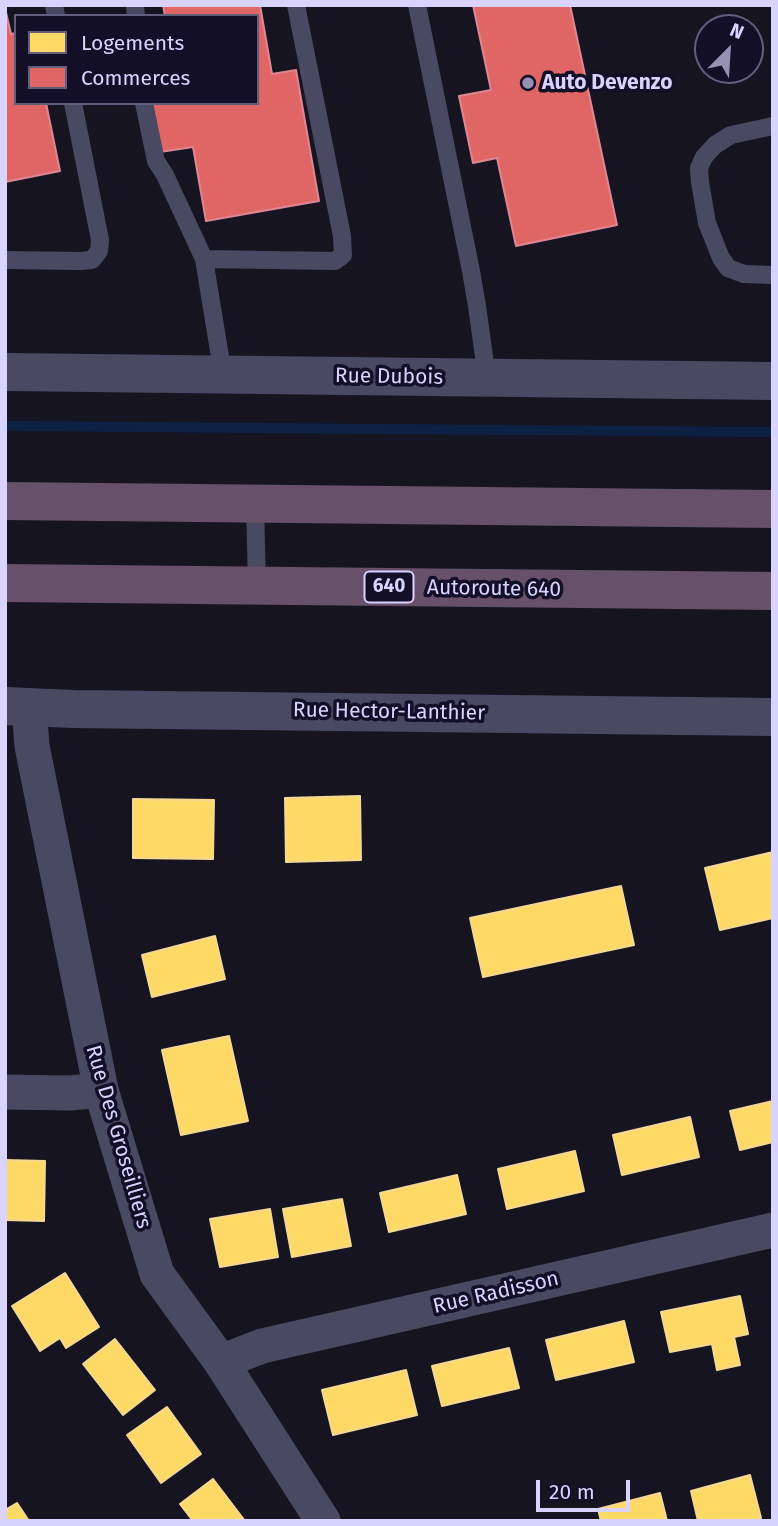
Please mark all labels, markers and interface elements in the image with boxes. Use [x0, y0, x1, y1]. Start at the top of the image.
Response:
legend [14, 14, 259, 105]
north arrow [694, 14, 764, 84]
text: N [726, 18, 747, 44]
text: Logements [81, 30, 184, 56]
text: Commerces [81, 65, 190, 91]
place label: Auto Devenzo [542, 70, 672, 96]
marker: Auto Devenzo [520, 75, 536, 91]
street label: Rue Dubois [335, 363, 443, 391]
road number: 640 [364, 572, 414, 602]
street label: Autoroute 640 [427, 575, 561, 603]
street label: Rue Hector-Lanthier [293, 698, 485, 726]
street label: Rue Des Groseilliers [80, 1042, 156, 1232]
street label: Rue Radisson [431, 1266, 561, 1320]
scale bar [540, 1466, 634, 1510]
text: 20 m [549, 1479, 595, 1505]

